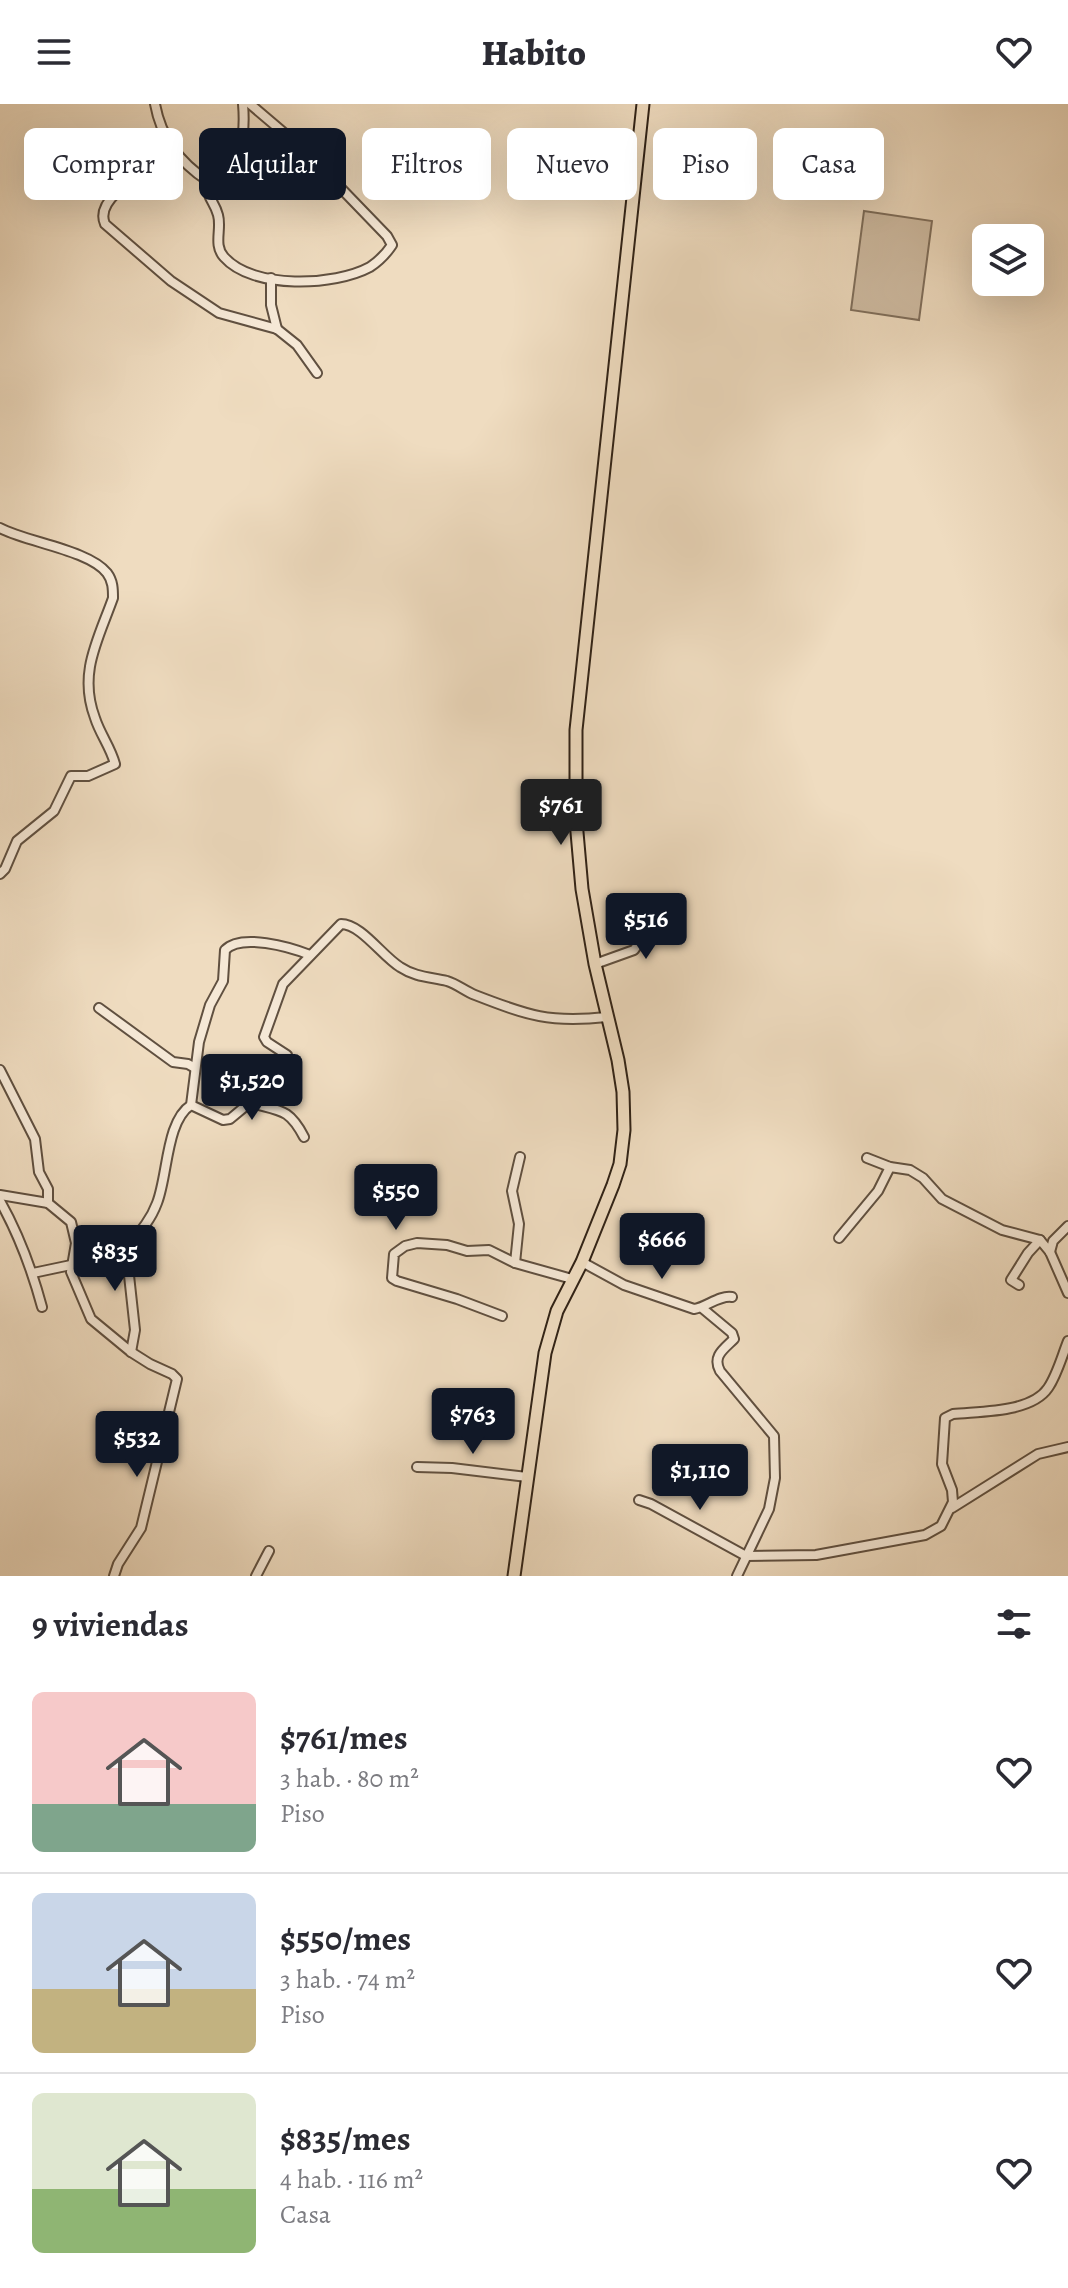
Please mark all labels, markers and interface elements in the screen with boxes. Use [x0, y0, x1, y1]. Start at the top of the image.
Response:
text: Habito [482, 28, 586, 77]
icon: menu [32, 30, 76, 74]
icon: heart [992, 30, 1036, 74]
chip: Comprar [24, 128, 183, 200]
chip: Alquilar [199, 128, 346, 200]
chip: Filtros [362, 128, 491, 200]
chip: Nuevo [507, 128, 637, 200]
chip: Piso [653, 128, 757, 200]
chip: Casa [773, 128, 884, 200]
map controls [972, 224, 1044, 296]
button: layers [972, 224, 1044, 296]
pin: $761 [514, 779, 608, 847]
text: $761 [539, 787, 583, 822]
pin: $516 [599, 893, 693, 961]
text: $516 [624, 901, 668, 936]
pin: $1,520 [187, 1054, 317, 1122]
text: $1,520 [219, 1062, 285, 1097]
pin: $550 [349, 1164, 443, 1232]
text: $550 [372, 1172, 420, 1207]
pin: $666 [615, 1213, 709, 1281]
text: $666 [638, 1221, 686, 1256]
pin: $835 [68, 1225, 162, 1293]
text: $835 [92, 1233, 138, 1268]
pin: $763 [426, 1388, 520, 1456]
text: $763 [450, 1396, 496, 1431]
pin: $532 [90, 1411, 184, 1479]
text: $532 [114, 1419, 160, 1454]
pin: $1,110 [635, 1444, 765, 1512]
text: $1,110 [670, 1452, 730, 1487]
text: 9 viviendas [32, 1601, 189, 1648]
icon: filters [992, 1602, 1036, 1646]
text: $761/mes [280, 1714, 408, 1761]
icon: home [96, 1724, 192, 1820]
icon: heart [992, 1750, 1036, 1794]
text: 3 hab. · 80 m² [280, 1761, 419, 1796]
text: Piso [280, 1796, 325, 1831]
text: $550/mes [280, 1915, 411, 1962]
icon: home [96, 1925, 192, 2021]
icon: heart [992, 1951, 1036, 1995]
text: 3 hab. · 74 m² [280, 1962, 415, 1997]
text: Piso [280, 1997, 325, 2032]
text: $835/mes [280, 2115, 411, 2162]
icon: home [96, 2125, 192, 2221]
icon: heart [992, 2151, 1036, 2195]
text: 4 hab. · 116 m² [280, 2162, 423, 2197]
text: Casa [280, 2197, 331, 2232]

